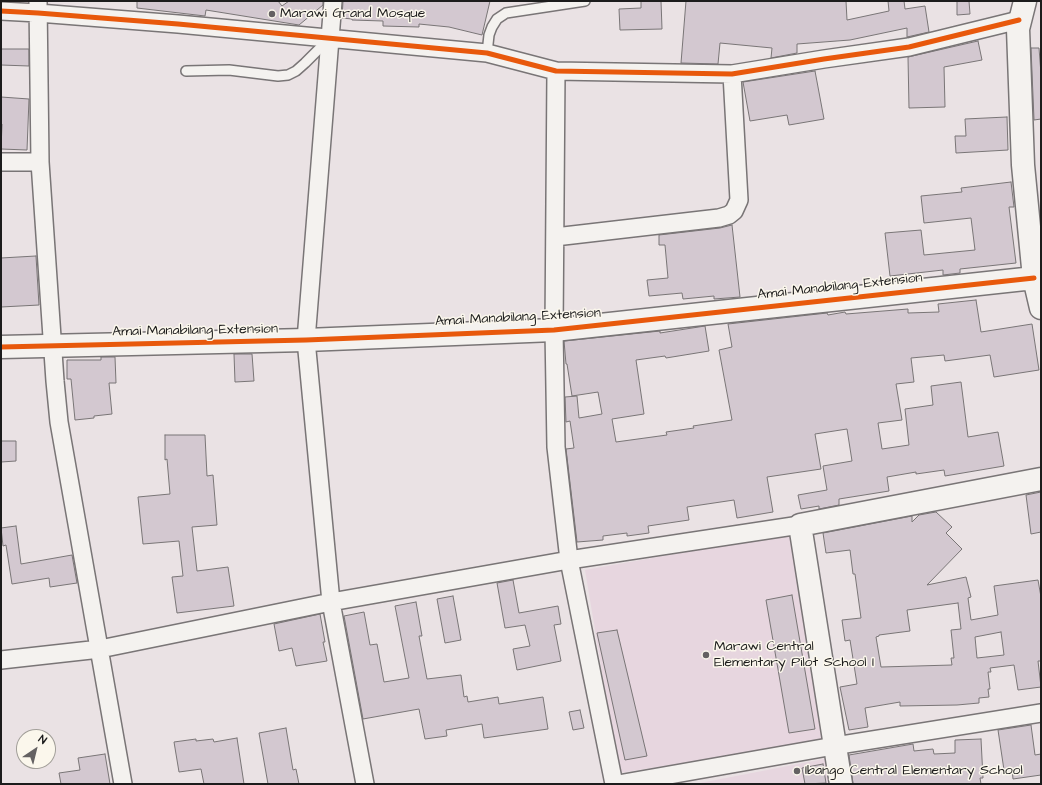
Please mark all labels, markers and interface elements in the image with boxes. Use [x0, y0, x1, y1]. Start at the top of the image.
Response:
place label: Marawi Grand Mosque [280, 6, 425, 22]
marker: Marawi Grand Mosque [267, 9, 277, 19]
street label: Amai Manabilang Extension [757, 270, 923, 304]
street label: Amai Manabilang Extension [435, 305, 601, 331]
street label: Amai Manabilang Extension [112, 321, 278, 341]
place label: Marawi Central Elementary Pilot School I [714, 639, 874, 672]
marker: Marawi Central Elementary Pilot School I [701, 650, 711, 660]
north arrow [16, 729, 56, 769]
text: N [35, 731, 50, 748]
place label: Ibango Central Elementary School [805, 763, 1023, 779]
marker: Ibango Central Elementary School [792, 766, 802, 776]

